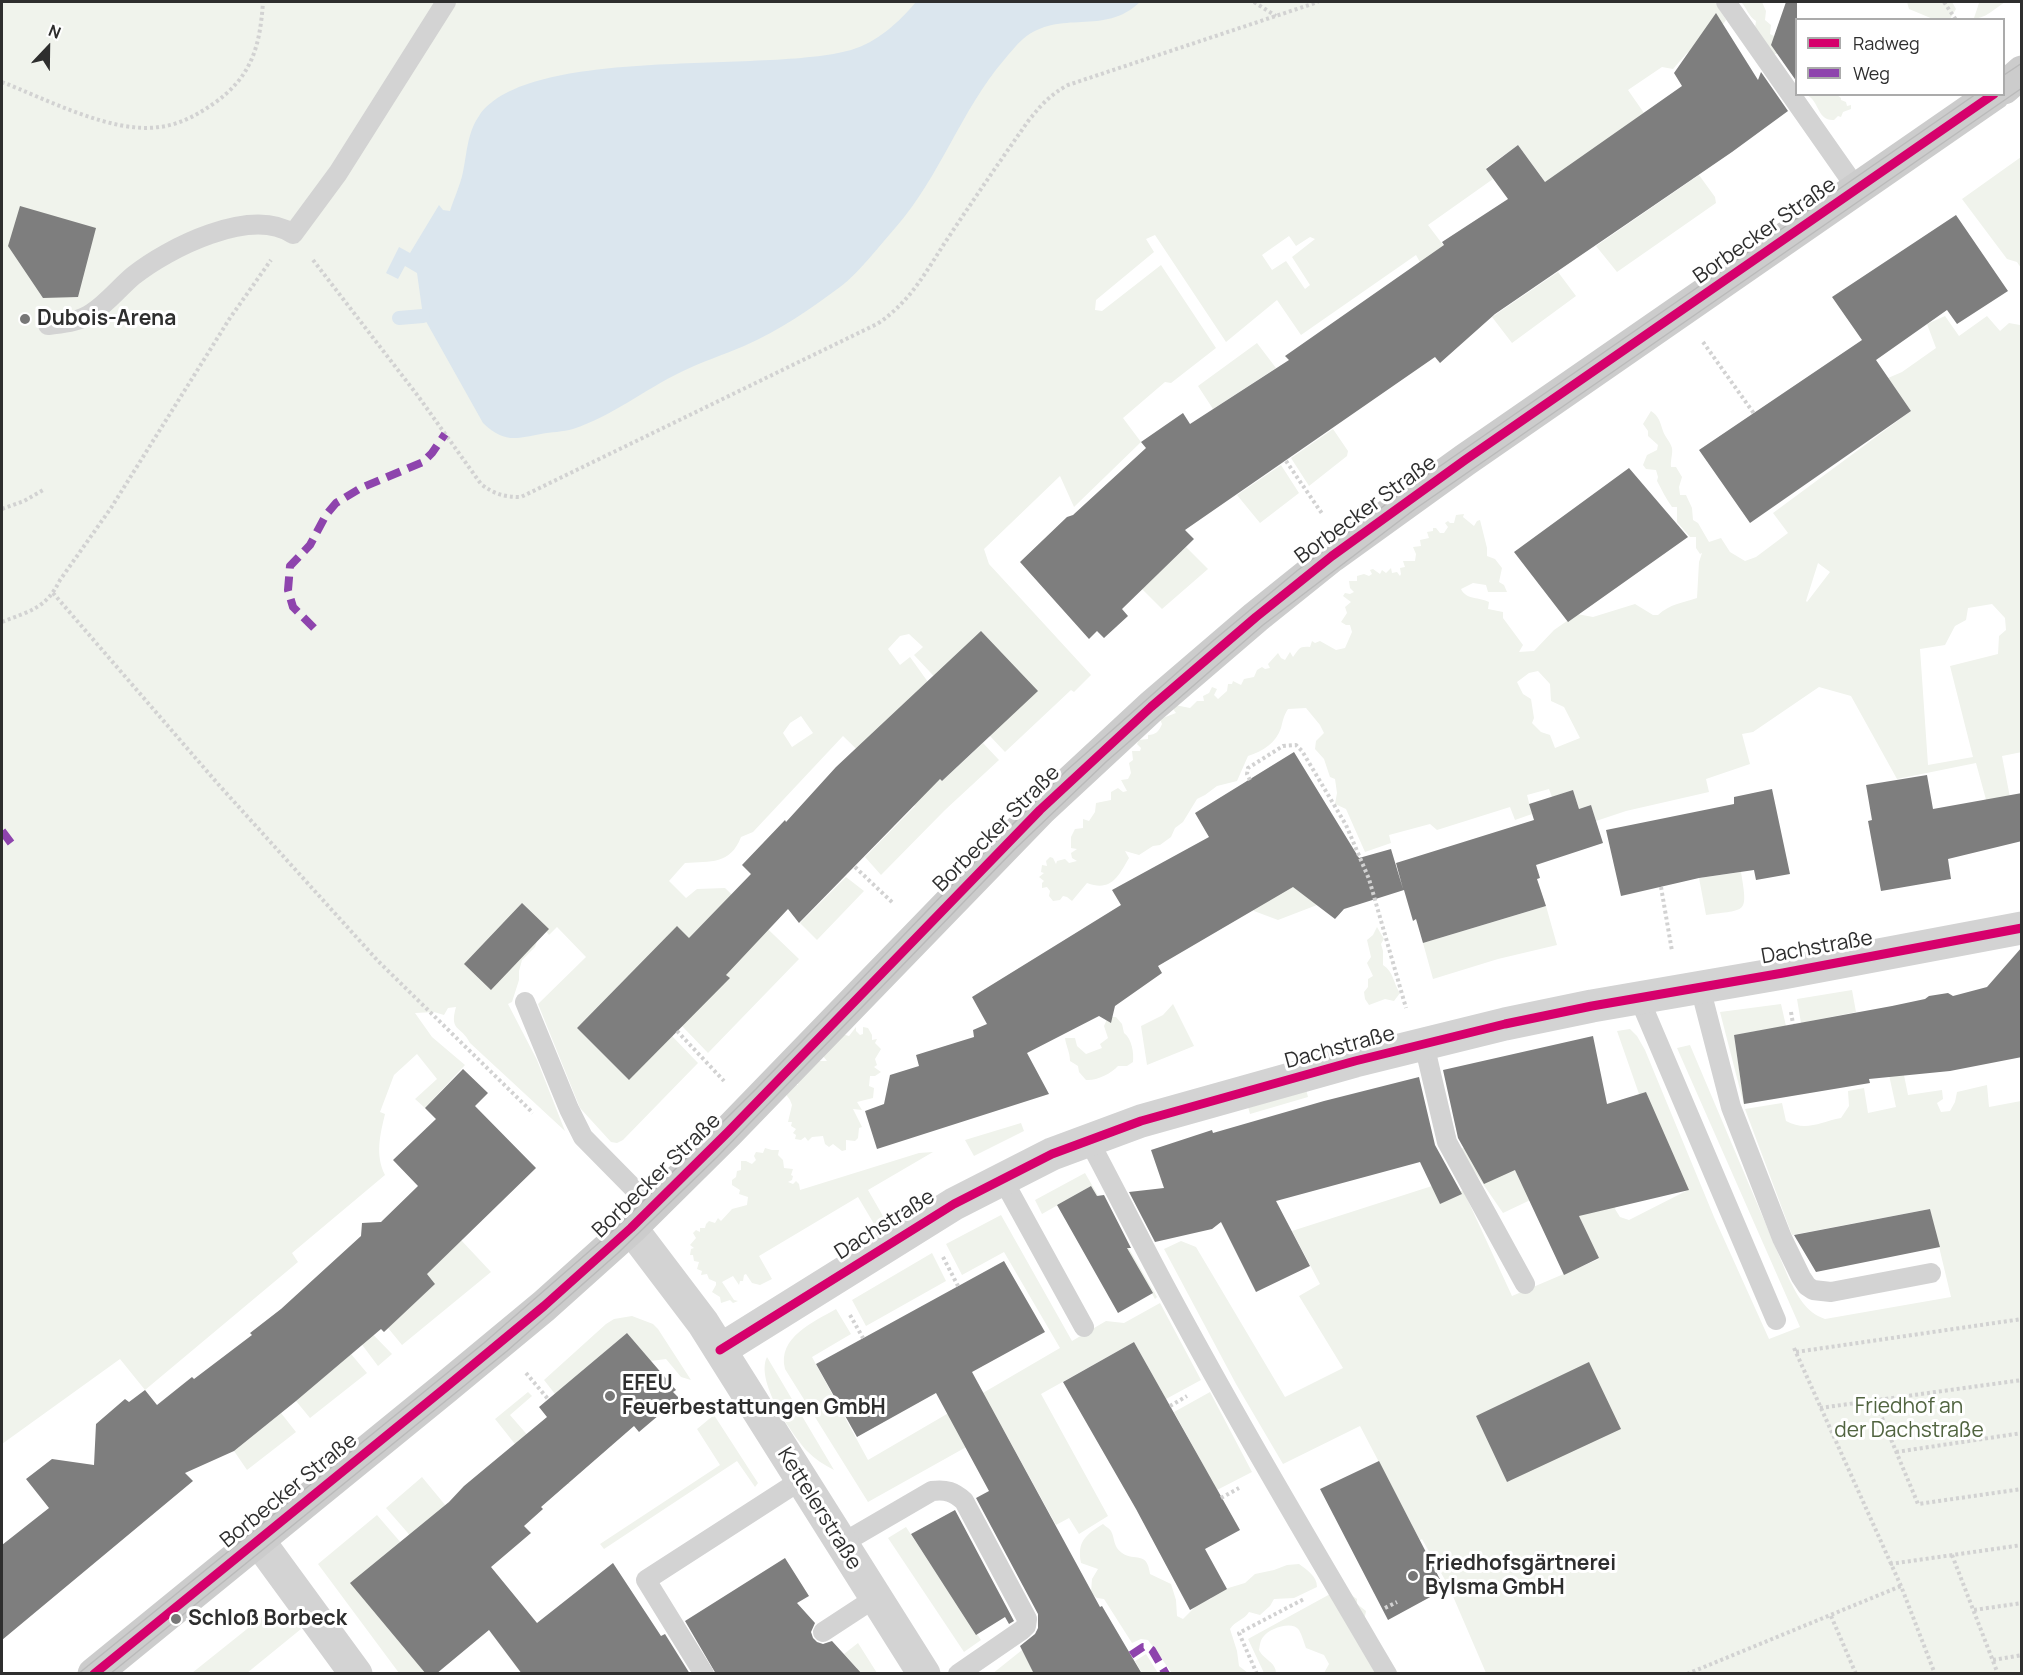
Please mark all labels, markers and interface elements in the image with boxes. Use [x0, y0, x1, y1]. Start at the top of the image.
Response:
north arrow [18, 18, 78, 78]
legend [1795, 18, 2005, 96]
text: N [45, 19, 64, 44]
text: Radweg [1853, 31, 1920, 55]
text: Weg [1853, 61, 1890, 85]
street label: Borbecker Straße [1689, 172, 1841, 290]
place label: Dubois-Arena [37, 306, 176, 332]
marker: Dubois-Arena [18, 312, 32, 326]
street label: Borbecker Straße [1290, 450, 1442, 570]
street label: Borbecker Straße [929, 761, 1065, 897]
street label: Dachstraße [1759, 926, 1875, 970]
street label: Dachstraße [1282, 1021, 1398, 1075]
street label: Borbecker Straße [588, 1108, 726, 1244]
street label: Dachstraße [830, 1184, 940, 1266]
place label: EFEU Feuerbestattungen GmbH [622, 1371, 886, 1421]
marker: EFEU Feuerbestattungen GmbH [603, 1389, 617, 1403]
park label: Friedhof an der Dachstraße [1834, 1394, 1984, 1444]
street label: Borbecker Straße [216, 1428, 362, 1554]
street label: Kettelerstraße [771, 1443, 867, 1575]
place label: Friedhofsgärtnerei Bylsma GmbH [1425, 1551, 1616, 1601]
marker: Friedhofsgärtnerei Bylsma GmbH [1406, 1569, 1420, 1583]
place label: Schloß Borbeck [188, 1606, 347, 1632]
marker: Schloß Borbeck [169, 1612, 183, 1626]

